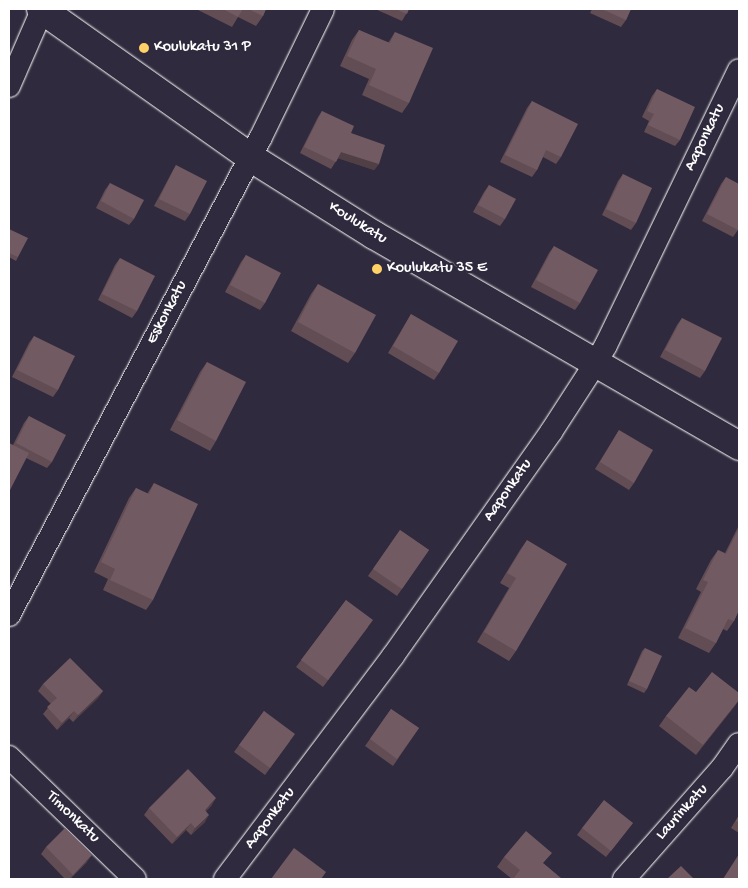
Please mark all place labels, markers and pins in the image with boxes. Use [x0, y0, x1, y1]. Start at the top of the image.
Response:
place label: Koulukatu 31 P [154, 38, 251, 58]
marker: Koulukatu 31 P [138, 42, 150, 54]
place label: Koulukatu 35 E [387, 259, 487, 279]
marker: Koulukatu 35 E [371, 263, 383, 275]

